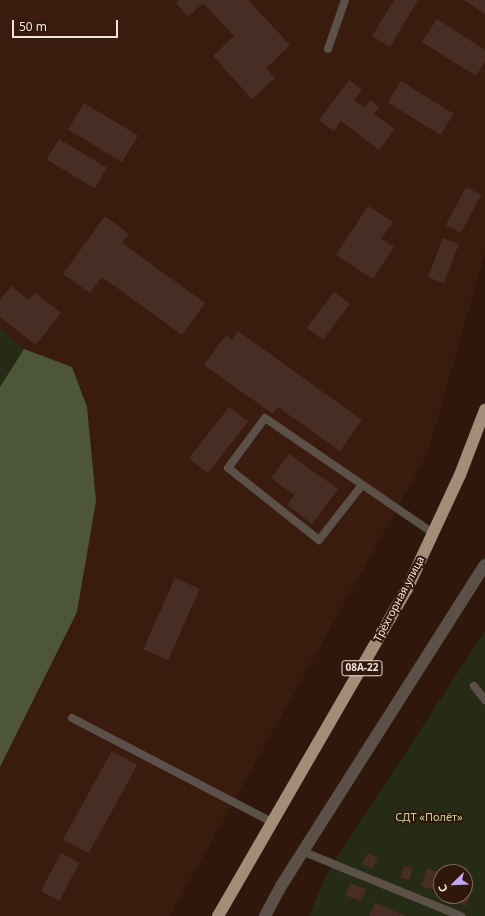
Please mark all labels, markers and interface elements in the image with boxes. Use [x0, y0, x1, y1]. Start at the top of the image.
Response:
scale bar [14, 12, 120, 38]
text: 50 m [19, 18, 47, 35]
street label: Трёхгорная улица [371, 554, 427, 644]
road number: 08А-22 [341, 660, 383, 676]
park label: СДТ «Полёт» [395, 810, 463, 824]
north arrow [433, 864, 473, 904]
text: С [434, 882, 451, 895]

